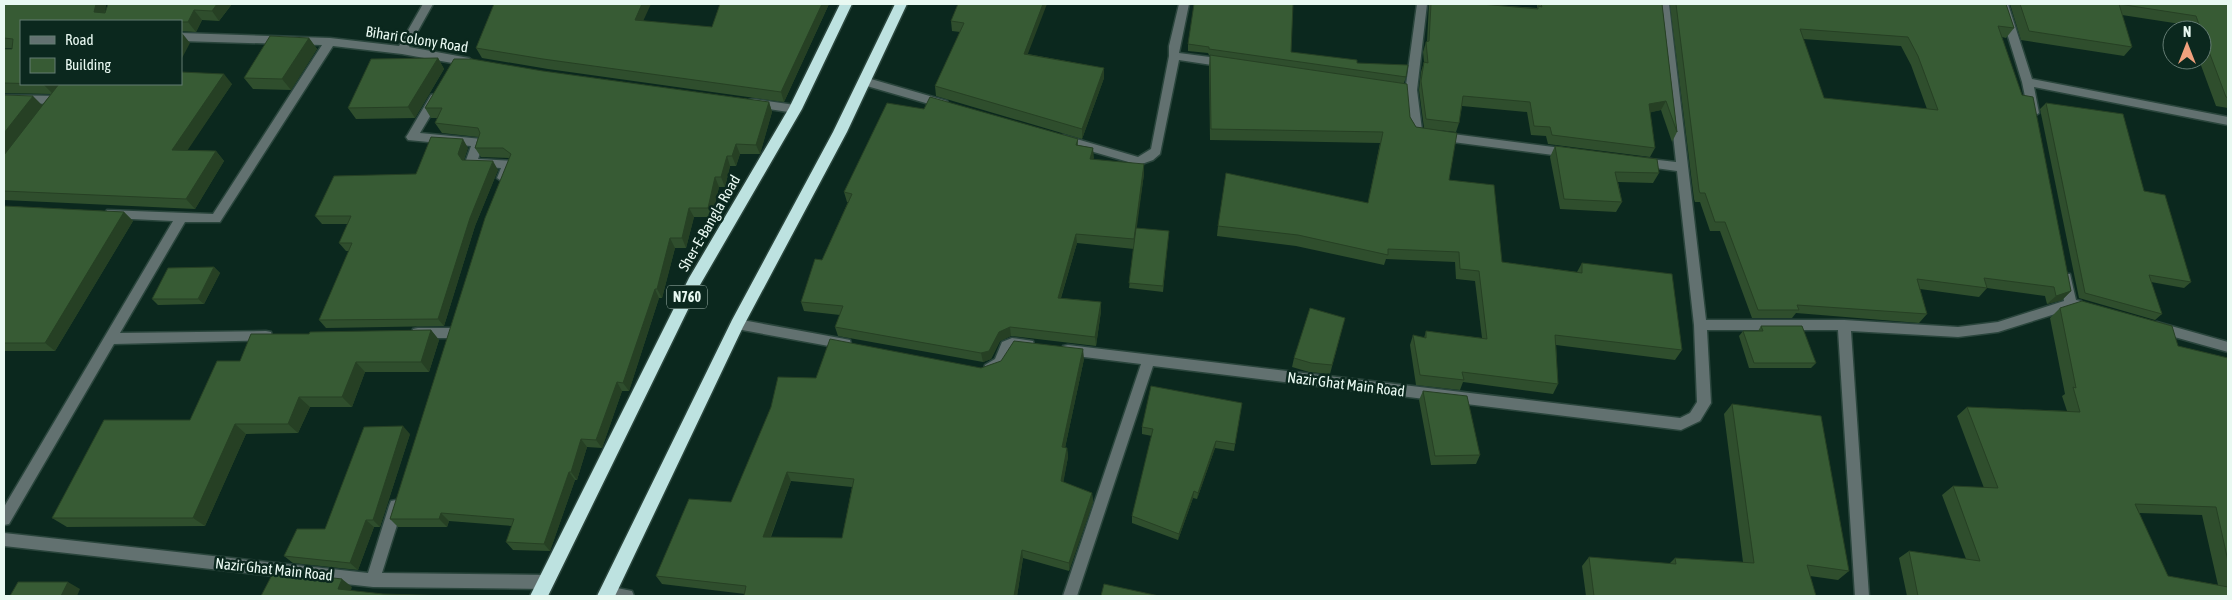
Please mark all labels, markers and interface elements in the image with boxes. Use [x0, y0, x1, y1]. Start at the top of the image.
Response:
legend [20, 20, 182, 85]
north arrow [2162, 20, 2212, 70]
street label: Bihari Colony Road [365, 23, 469, 55]
text: N [2183, 24, 2191, 40]
text: Road [65, 31, 94, 48]
text: Building [65, 56, 111, 73]
street label: Sher-E-Bangla Road [675, 172, 743, 274]
road number: N760 [667, 286, 707, 308]
street label: Nazir Ghat Main Road [1286, 368, 1406, 400]
street label: Nazir Ghat Main Road [214, 554, 334, 584]

